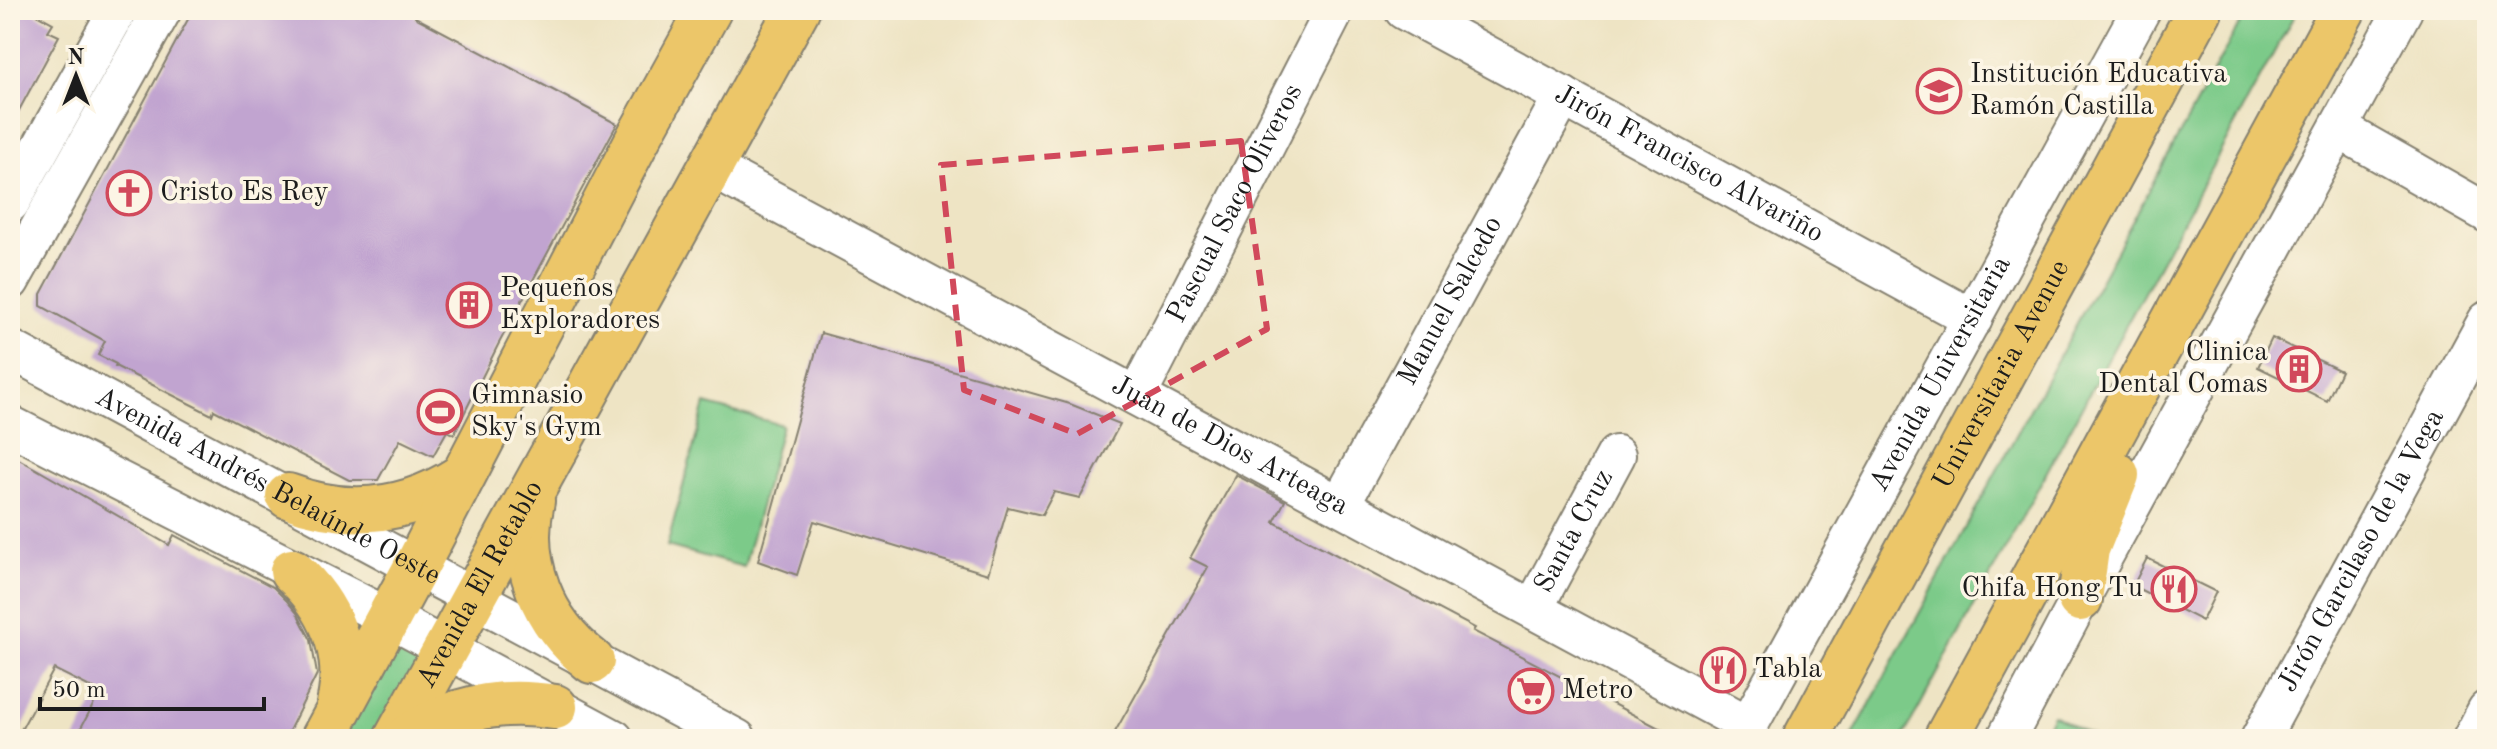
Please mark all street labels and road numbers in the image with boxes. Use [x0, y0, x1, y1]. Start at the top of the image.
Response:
street label: Pascual Saco Oliveros [1163, 80, 1308, 328]
street label: Jirón Francisco Alvariño [1550, 80, 1828, 249]
street label: Manuel Salcedo [1394, 212, 1508, 391]
street label: Avenida Universitaria [1865, 252, 2017, 497]
street label: Universitaria Avenue [1929, 256, 2075, 494]
street label: Juan de Dios Arteaga [1107, 372, 1353, 521]
street label: Avenida Andrés Belaúnde Oeste [90, 383, 444, 591]
street label: Jirón Garcilaso de la Vega [2274, 405, 2450, 697]
street label: Santa Cruz [1530, 465, 1619, 598]
street label: Avenida El Retablo [413, 476, 549, 693]

